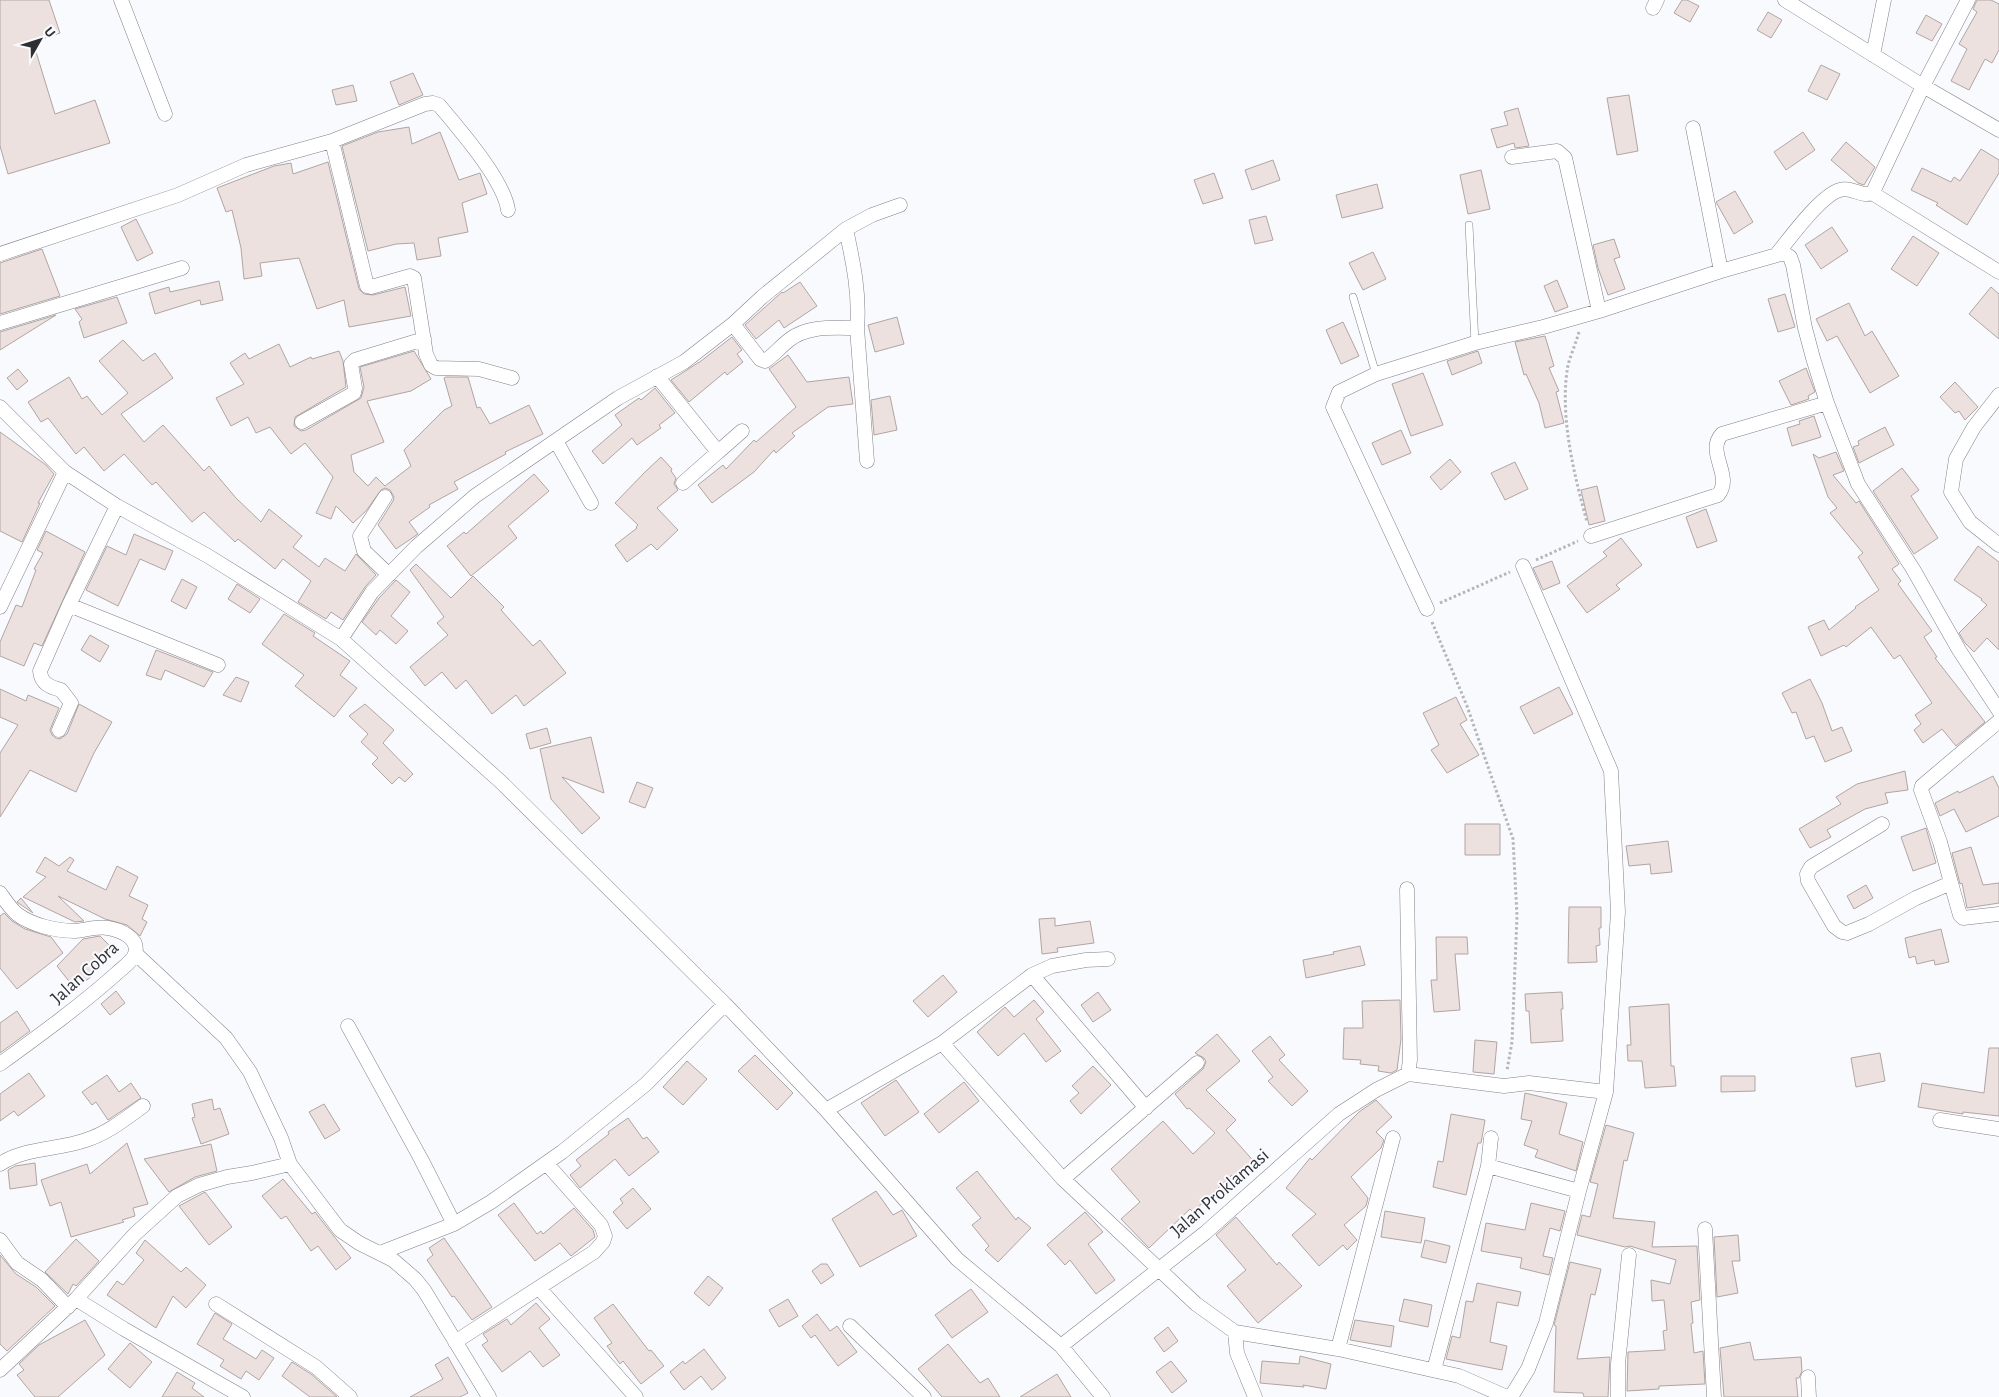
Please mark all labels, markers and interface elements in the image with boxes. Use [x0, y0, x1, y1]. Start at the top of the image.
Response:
north arrow [15, 15, 65, 65]
text: U [41, 25, 58, 40]
street label: Jalan Cobra [48, 938, 123, 1008]
street label: Jalan Proklamasi [1167, 1145, 1273, 1241]

